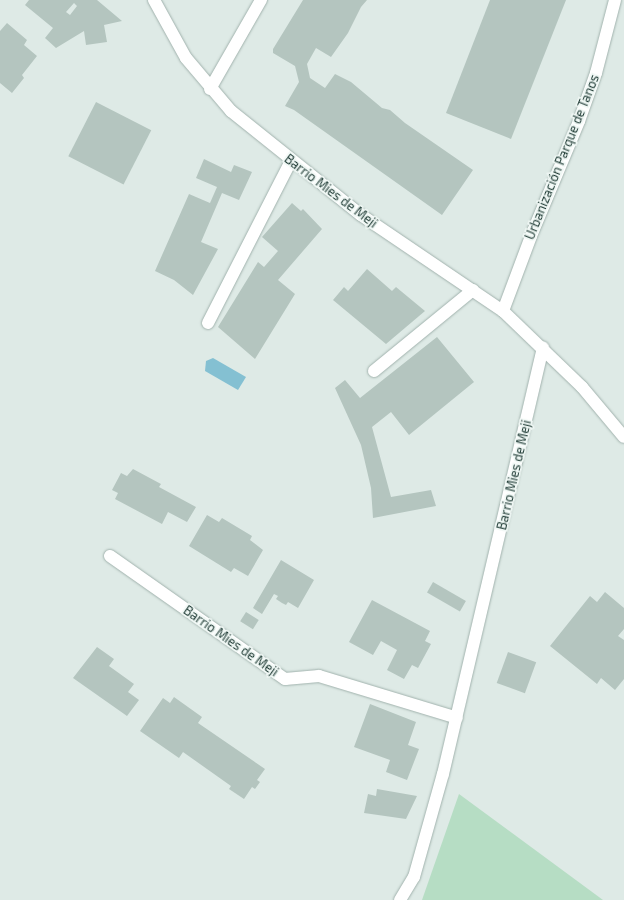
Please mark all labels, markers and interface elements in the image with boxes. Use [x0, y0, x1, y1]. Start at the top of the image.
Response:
street label: Urbanización Parque de Tanos [522, 72, 602, 242]
street label: Barrio Mies de Meji [281, 151, 381, 231]
street label: Barrio Mies de Meji [494, 418, 534, 532]
street label: Barrio Mies de Meji [180, 602, 282, 680]

